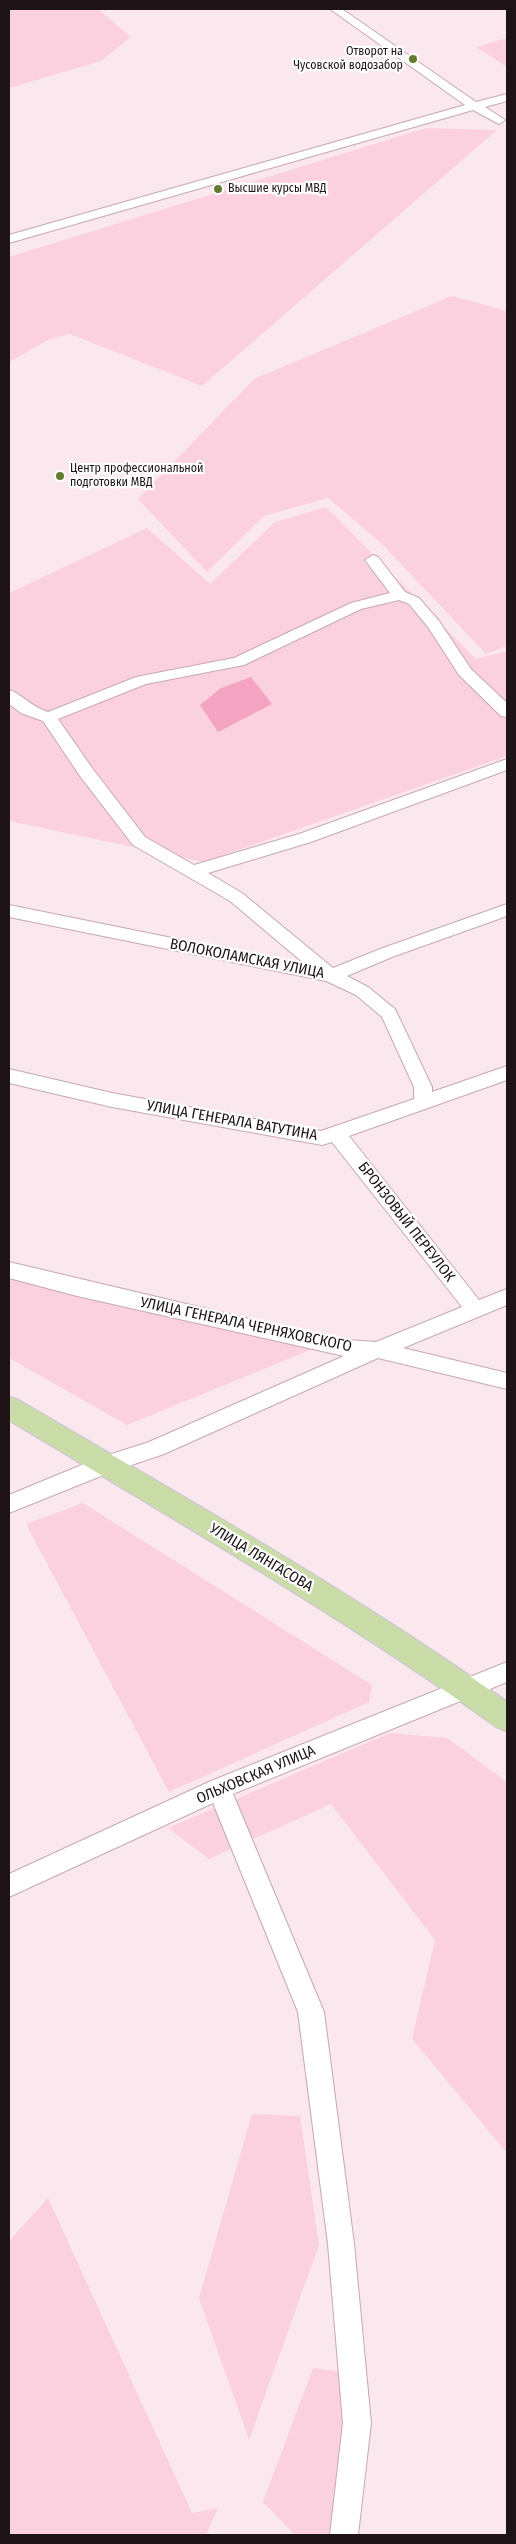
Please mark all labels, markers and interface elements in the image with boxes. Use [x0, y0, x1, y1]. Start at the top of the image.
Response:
place label: Отворот на Чусовской водозабор [293, 45, 403, 73]
marker: Отворот на Чусовской водозабор [407, 53, 419, 65]
place label: Высшие курсы МВД [228, 182, 327, 196]
marker: Высшие курсы МВД [212, 183, 224, 195]
place label: Центр профессиональной подготовки МВД [70, 462, 203, 490]
marker: Центр профессиональной подготовки МВД [54, 470, 66, 482]
street label: ВОЛОКОЛАМСКАЯ УЛИЦА [168, 935, 326, 983]
street label: УЛИЦА ГЕНЕРАЛА ВАТУТИНА [145, 1097, 319, 1145]
street label: БРОНЗОВЫЙ ПЕРЕУЛОК [354, 1159, 458, 1285]
street label: УЛИЦА ГЕНЕРАЛА ЧЕРНЯХОВСКОГО [139, 1294, 353, 1356]
street label: УЛИЦА ЛЯНГАСОВА [206, 1520, 316, 1596]
street label: ОЛЬХОВСКАЯ УЛИЦА [194, 1742, 318, 1808]

